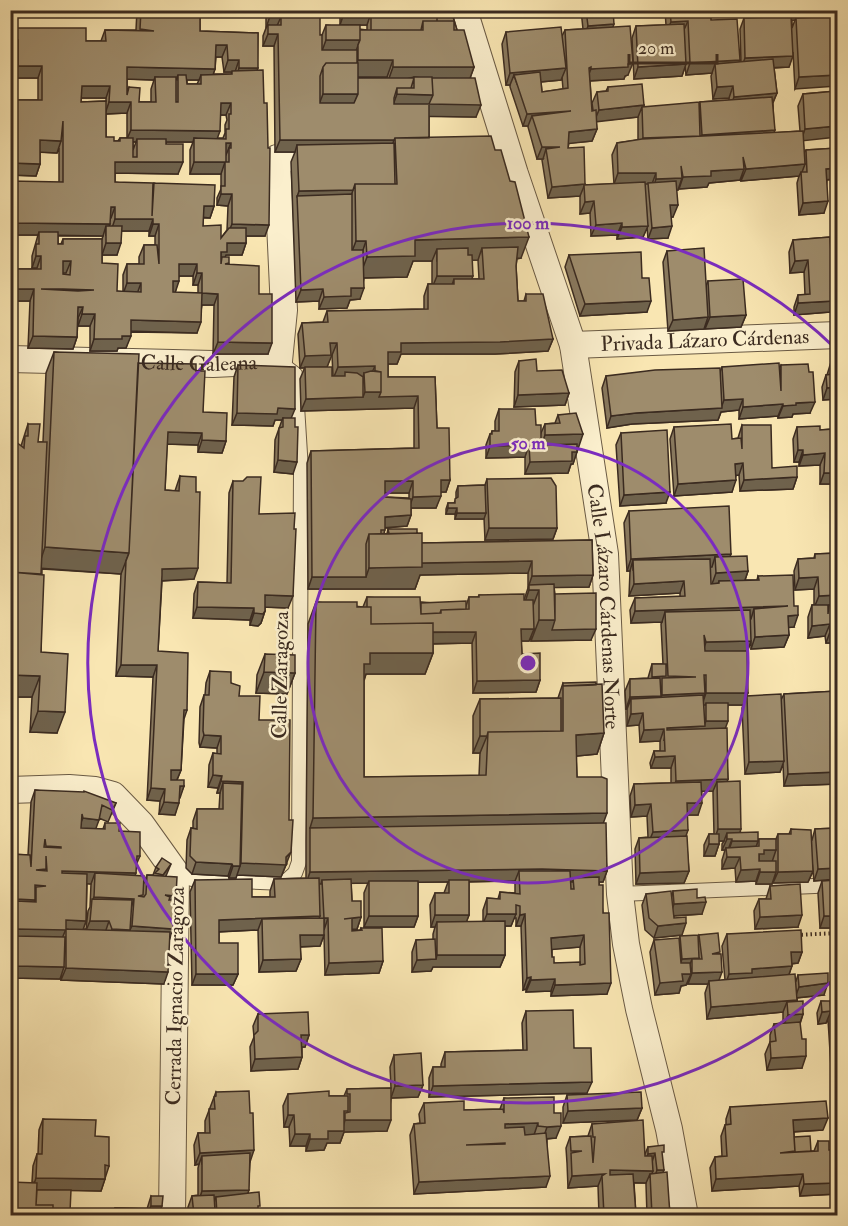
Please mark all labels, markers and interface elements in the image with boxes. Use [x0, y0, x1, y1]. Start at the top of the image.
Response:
scale bar [629, 27, 718, 65]
text: 20 m [638, 37, 674, 60]
text: 100 m [507, 212, 550, 235]
street label: Privada Lázaro Cárdenas [600, 323, 810, 358]
street label: Calle Galeana [140, 349, 258, 378]
text: 50 m [511, 432, 546, 455]
street label: Calle Lázaro Cárdenas Norte [580, 482, 626, 730]
street label: Calle Zaragoza [266, 610, 295, 739]
centre of rings [518, 653, 538, 673]
street label: Cerrada Ignacio Zaragoza [160, 886, 191, 1106]

